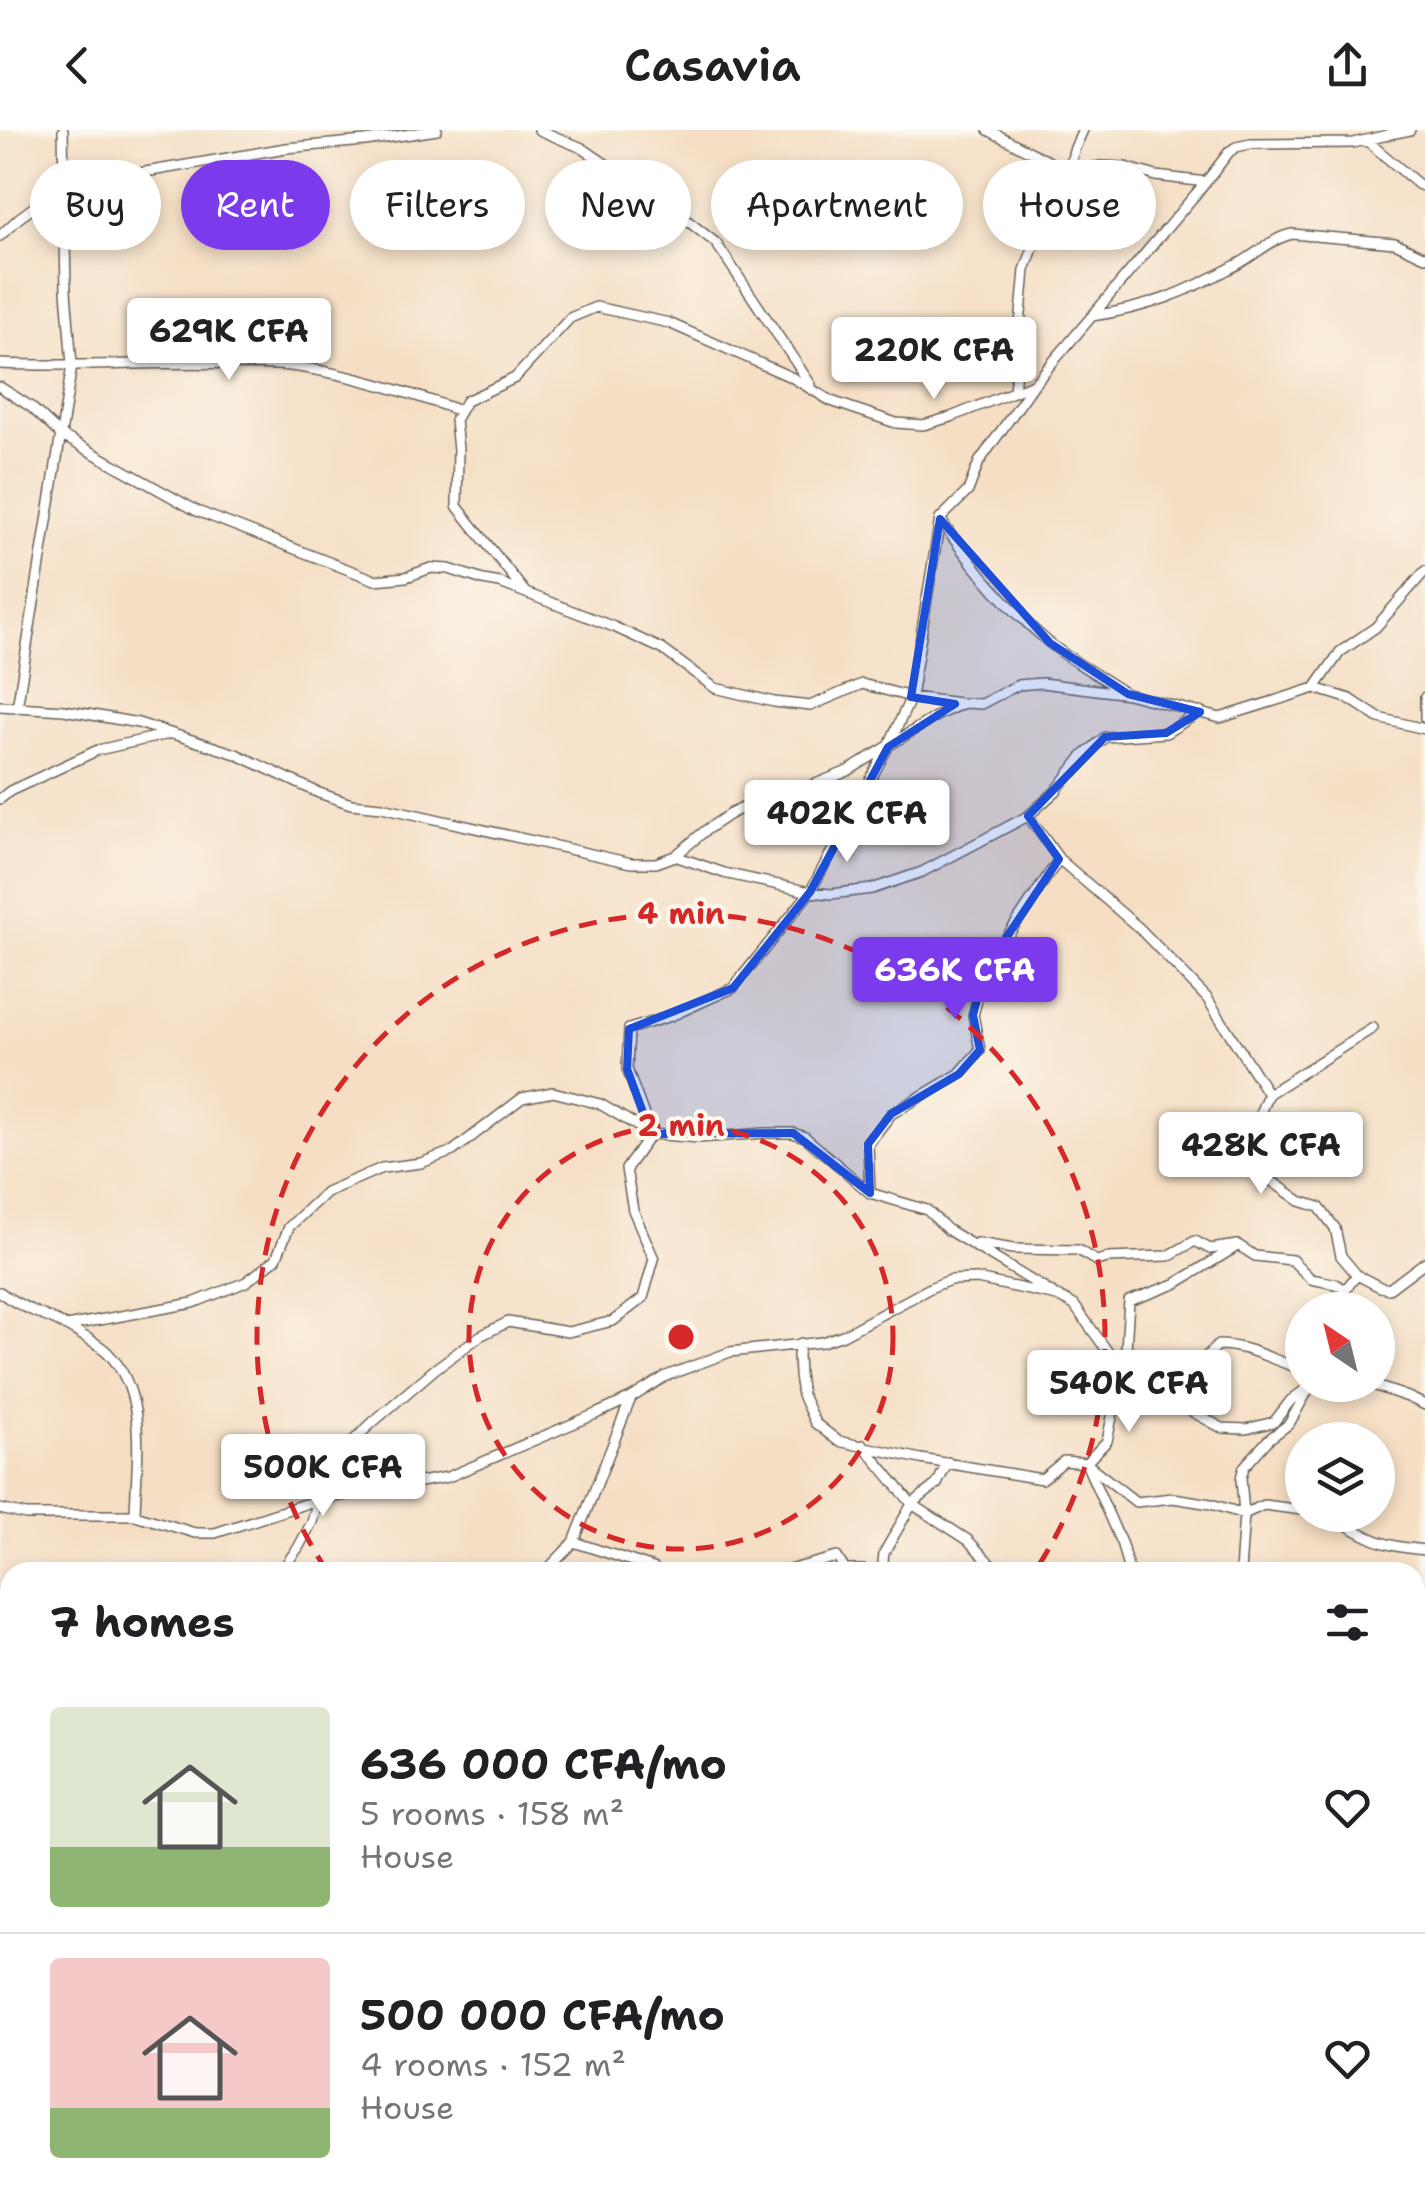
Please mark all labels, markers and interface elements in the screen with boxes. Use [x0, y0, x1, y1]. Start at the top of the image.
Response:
text: Casavia [624, 35, 801, 95]
icon: back [50, 38, 105, 93]
icon: share [1320, 38, 1375, 93]
chip: Buy [30, 160, 161, 250]
chip: Rent [181, 160, 330, 250]
chip: Filters [350, 160, 525, 250]
chip: New [545, 160, 691, 250]
chip: Apartment [711, 160, 963, 250]
chip: House [983, 160, 1156, 250]
pin: 629K CFA [126, 298, 332, 383]
text: 629K CFA [149, 309, 309, 352]
pin: 220K CFA [831, 317, 1037, 402]
text: 220K CFA [853, 328, 1015, 371]
pin: 402K CFA [744, 780, 950, 865]
text: 402K CFA [766, 791, 928, 834]
text: 4 min [637, 893, 725, 934]
pin: 636K CFA [852, 937, 1058, 1022]
text: 636K CFA [874, 948, 1036, 991]
text: 2 min [637, 1105, 725, 1146]
pin: 428K CFA [1158, 1112, 1364, 1197]
text: 428K CFA [1181, 1123, 1341, 1166]
north arrow [1285, 1292, 1395, 1402]
map controls [1285, 1292, 1395, 1532]
centre of rings [663, 1319, 699, 1355]
pin: 540K CFA [1026, 1350, 1232, 1435]
text: 540K CFA [1049, 1361, 1209, 1404]
button: layers [1285, 1422, 1395, 1532]
pin: 500K CFA [220, 1434, 426, 1519]
text: 500K CFA [243, 1445, 403, 1488]
text: 7 homes [50, 1594, 235, 1650]
icon: filters [1320, 1595, 1375, 1650]
text: 636 000 CFA/mo [360, 1736, 727, 1792]
icon: home [130, 1747, 250, 1867]
icon: heart [1320, 1780, 1375, 1835]
text: 5 rooms · 158 m² [360, 1792, 624, 1835]
text: House [360, 1835, 454, 1878]
text: 500 000 CFA/mo [360, 1987, 725, 2043]
icon: home [130, 1998, 250, 2118]
icon: heart [1320, 2031, 1375, 2086]
text: 4 rooms · 152 m² [360, 2043, 626, 2086]
text: House [360, 2086, 454, 2129]

